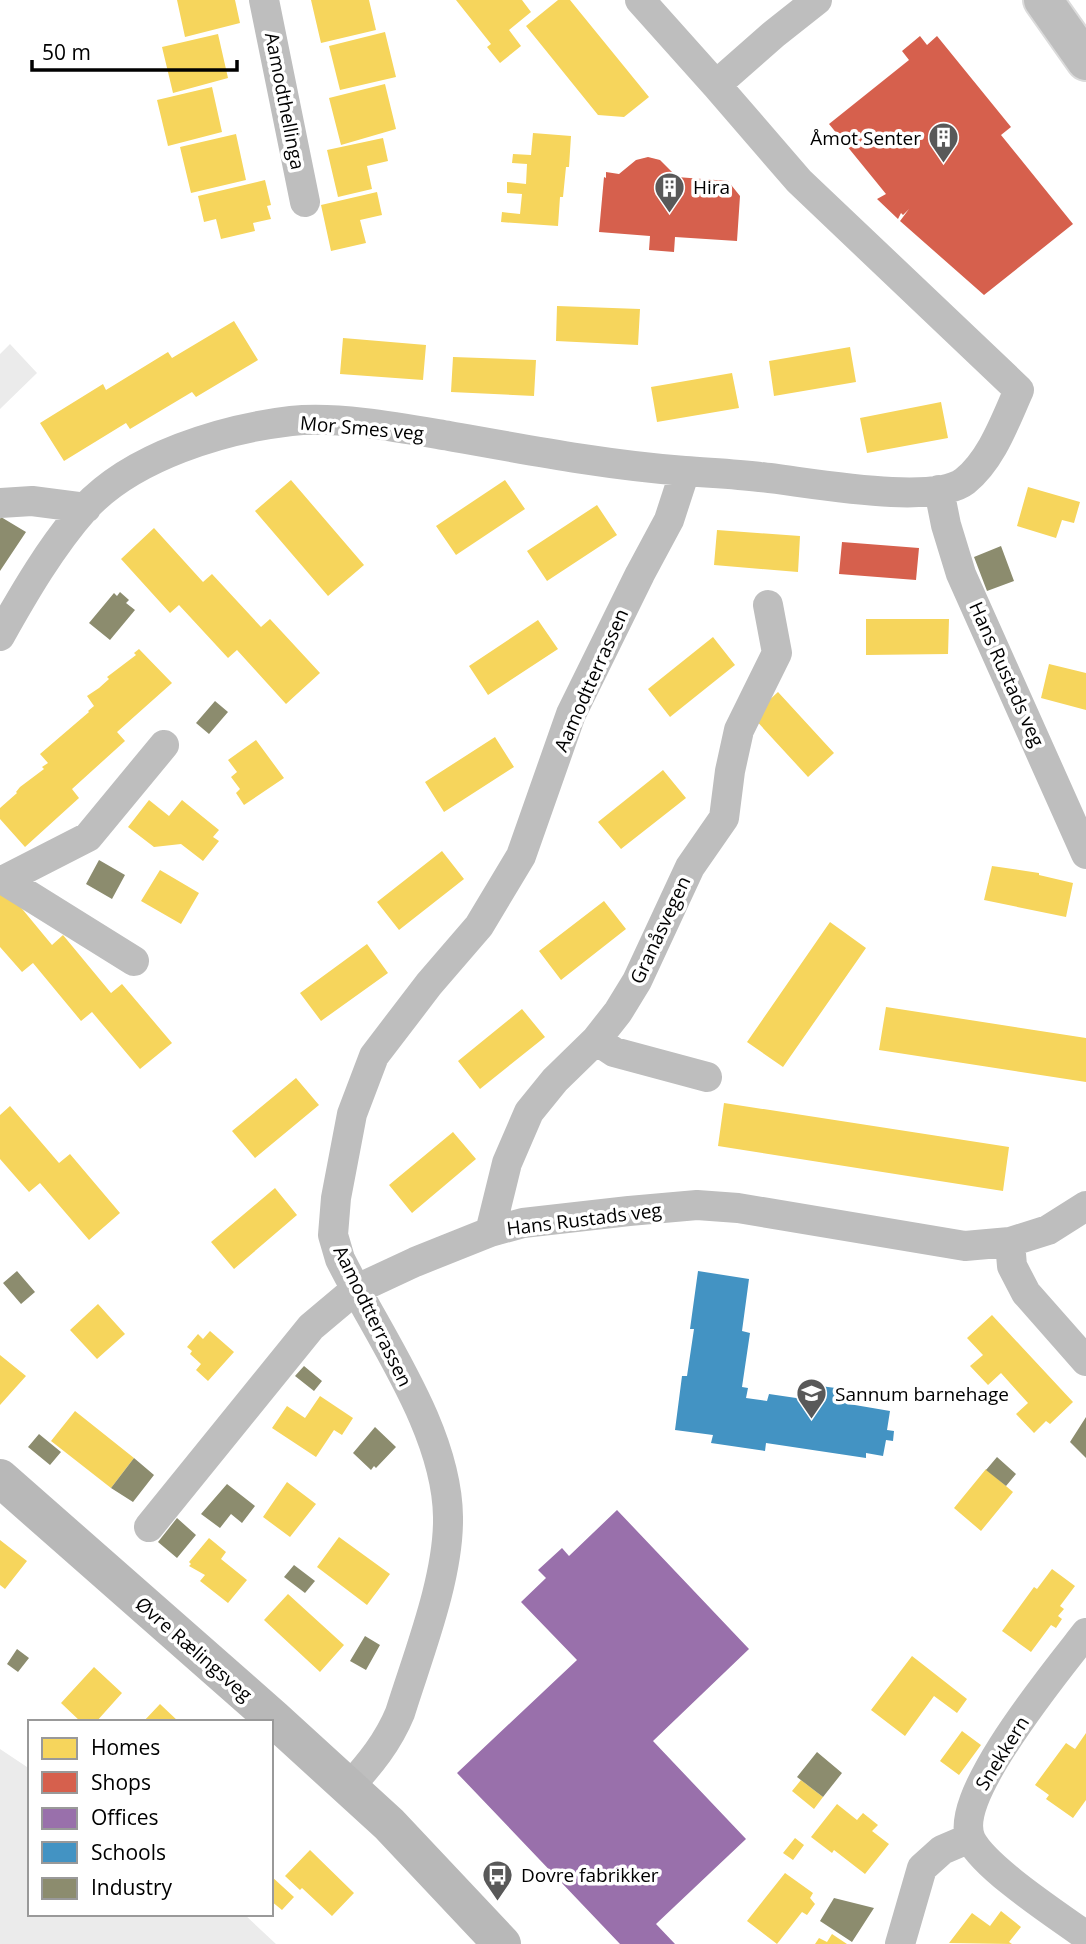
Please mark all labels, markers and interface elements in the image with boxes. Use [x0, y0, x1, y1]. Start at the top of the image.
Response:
scale bar [32, 28, 236, 72]
street label: Aamodthellinga [259, 30, 311, 172]
text: 50 m [42, 38, 91, 66]
building icon: Åmot Senter [927, 121, 961, 165]
place label: Åmot Senter [810, 125, 921, 151]
building icon: Hira [653, 170, 687, 214]
place label: Hira [693, 174, 730, 200]
street label: Mor Smes veg [299, 410, 425, 446]
street label: Hans Rustads veg [963, 597, 1051, 751]
street label: Aamodtterrassen [548, 604, 634, 756]
street label: Granåsvegen [624, 872, 696, 988]
street label: Hans Rustads veg [505, 1197, 663, 1241]
street label: Aamodtterrassen [328, 1241, 418, 1391]
school or university icon: Sannum barnehage [795, 1377, 829, 1421]
place label: Sannum barnehage [835, 1381, 1009, 1407]
street label: Øvre Rælingsveg [130, 1591, 258, 1707]
street label: Snekkern [969, 1711, 1035, 1795]
legend [28, 1720, 273, 1916]
text: Homes [91, 1733, 160, 1761]
text: Shops [91, 1768, 151, 1796]
text: Offices [91, 1803, 159, 1831]
text: Schools [91, 1838, 166, 1866]
bus stop icon: Dovre fabrikker [481, 1858, 515, 1902]
place label: Dovre fabrikker [521, 1862, 659, 1888]
text: Industry [91, 1873, 173, 1901]

